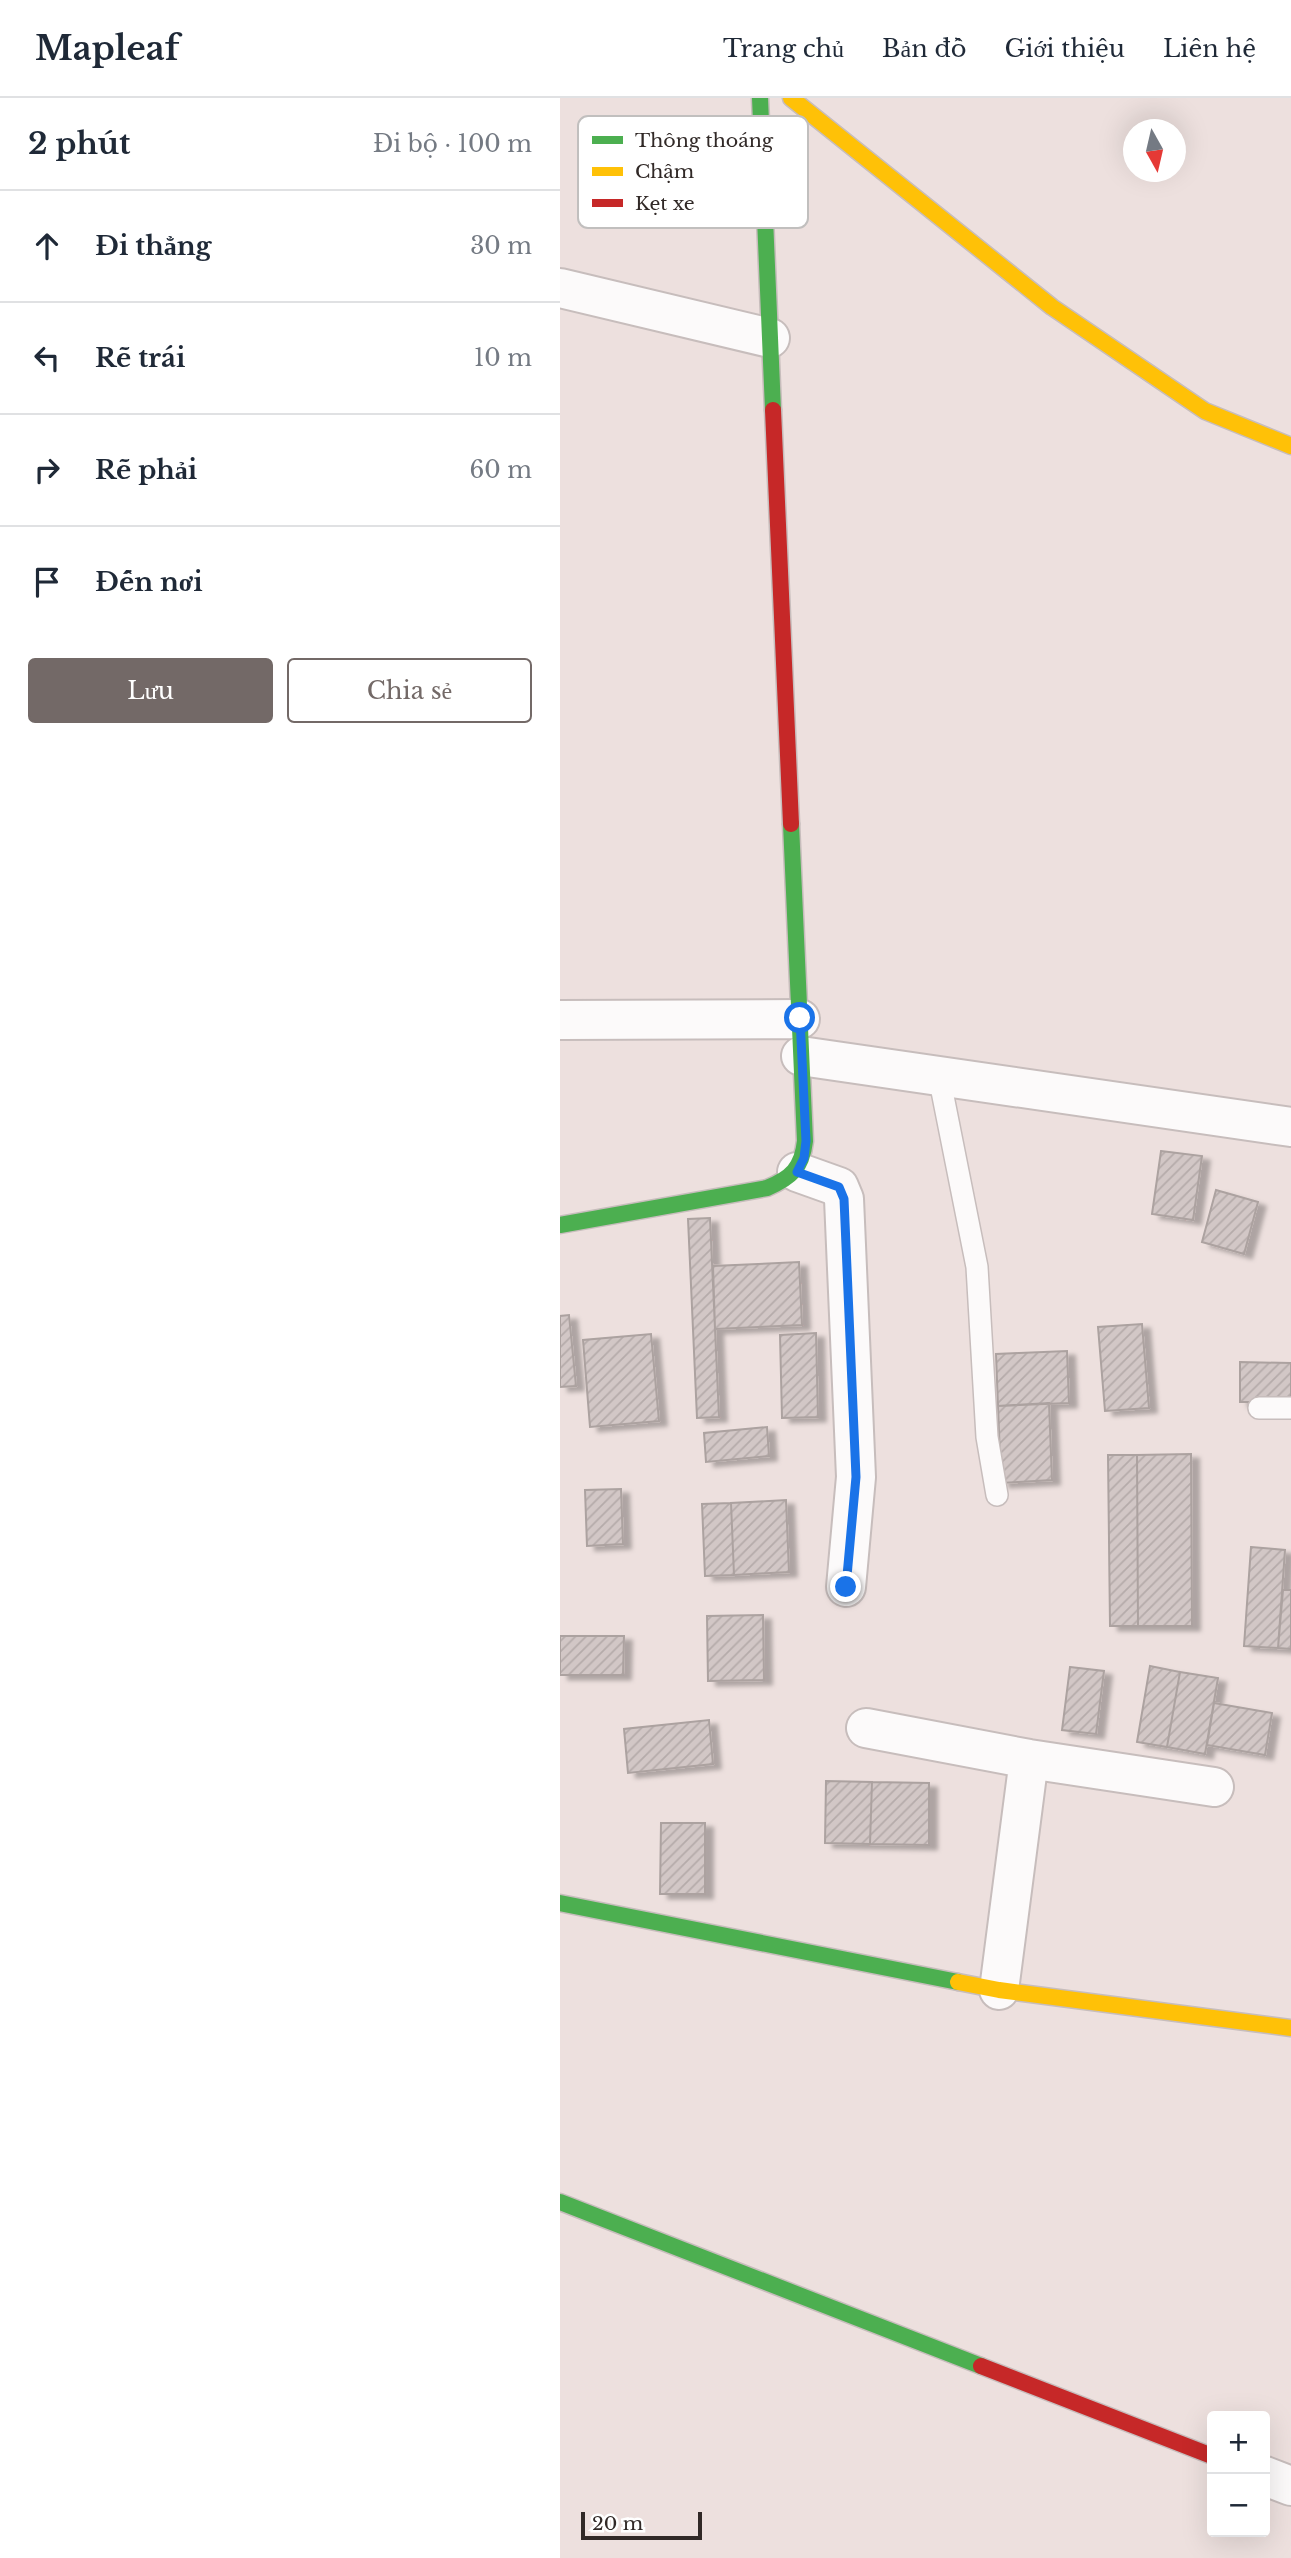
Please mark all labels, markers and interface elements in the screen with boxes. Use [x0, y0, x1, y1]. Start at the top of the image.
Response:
text: Mapleaf [35, 28, 179, 69]
text: Trang chủ [723, 34, 844, 63]
text: Bản đồ [882, 34, 966, 63]
text: Giới thiệu [1004, 34, 1125, 63]
text: Liên hệ [1163, 34, 1256, 63]
legend [578, 116, 808, 228]
north arrow [1123, 119, 1186, 182]
text: 2 phút [28, 125, 131, 162]
text: Thông thoáng [635, 129, 774, 152]
text: Đi bộ · 100 m [373, 130, 532, 158]
text: Chậm [635, 160, 694, 183]
text: Kẹt xe [635, 192, 695, 215]
icon: ahead [28, 227, 66, 265]
text: Đi thẳng [95, 230, 211, 262]
text: 30 m [470, 232, 532, 260]
icon: left [28, 339, 66, 377]
text: Rẽ trái [95, 342, 185, 374]
text: 10 m [474, 344, 532, 372]
icon: right [28, 451, 66, 489]
text: Rẽ phải [95, 454, 197, 486]
text: 60 m [470, 456, 532, 484]
icon: arrive [28, 563, 66, 601]
text: Đến nơi [95, 566, 203, 598]
button: Lưu [28, 658, 273, 723]
button: Chia sẻ [287, 658, 532, 723]
route start [784, 1002, 815, 1033]
route end [830, 1571, 861, 1602]
map controls [1207, 2411, 1270, 2537]
button: + [1207, 2411, 1270, 2474]
button: − [1207, 2474, 1270, 2537]
scale bar [581, 2509, 702, 2541]
text: 20 m [592, 2512, 643, 2535]

